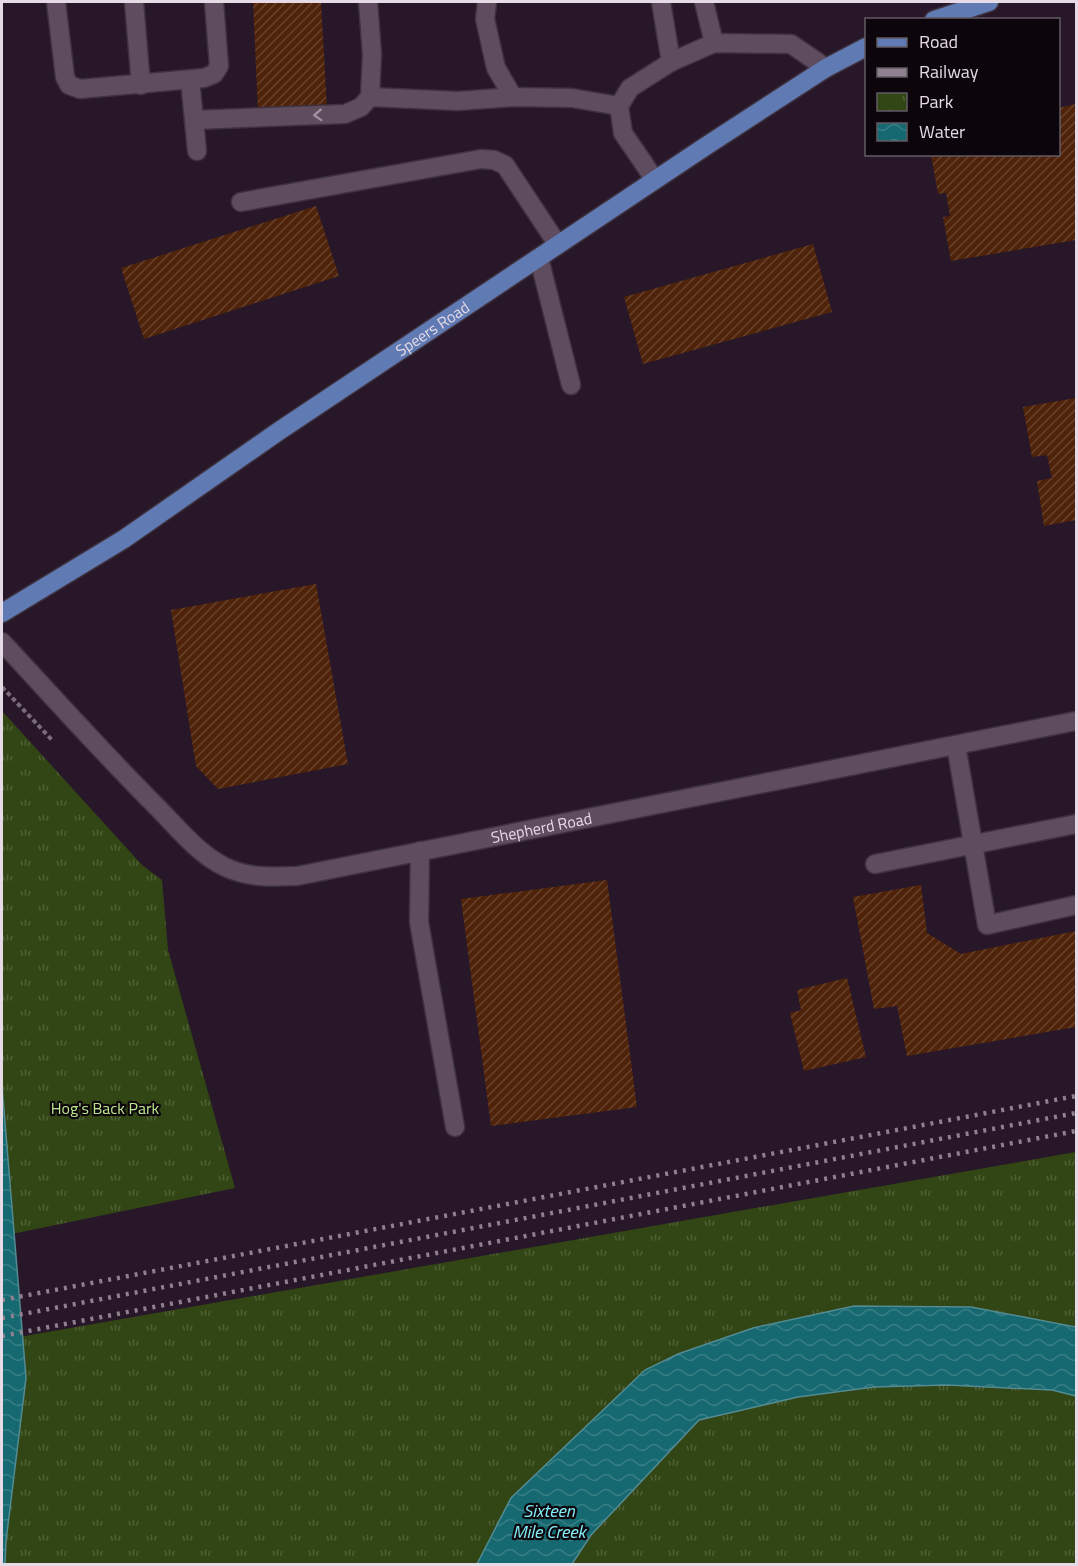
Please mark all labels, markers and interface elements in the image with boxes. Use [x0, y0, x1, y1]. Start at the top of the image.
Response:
legend [865, 18, 1060, 156]
text: Road [919, 28, 958, 55]
text: Railway [919, 58, 979, 85]
text: Park [919, 88, 954, 115]
one-way arrow [313, 109, 322, 122]
text: Water [919, 118, 965, 145]
street label: Speers Road [391, 295, 474, 362]
street label: Shepherd Road [489, 806, 594, 849]
park label: Hog's Back Park [51, 1096, 159, 1120]
water label: Sixteen Mile Creek [512, 1497, 588, 1545]

